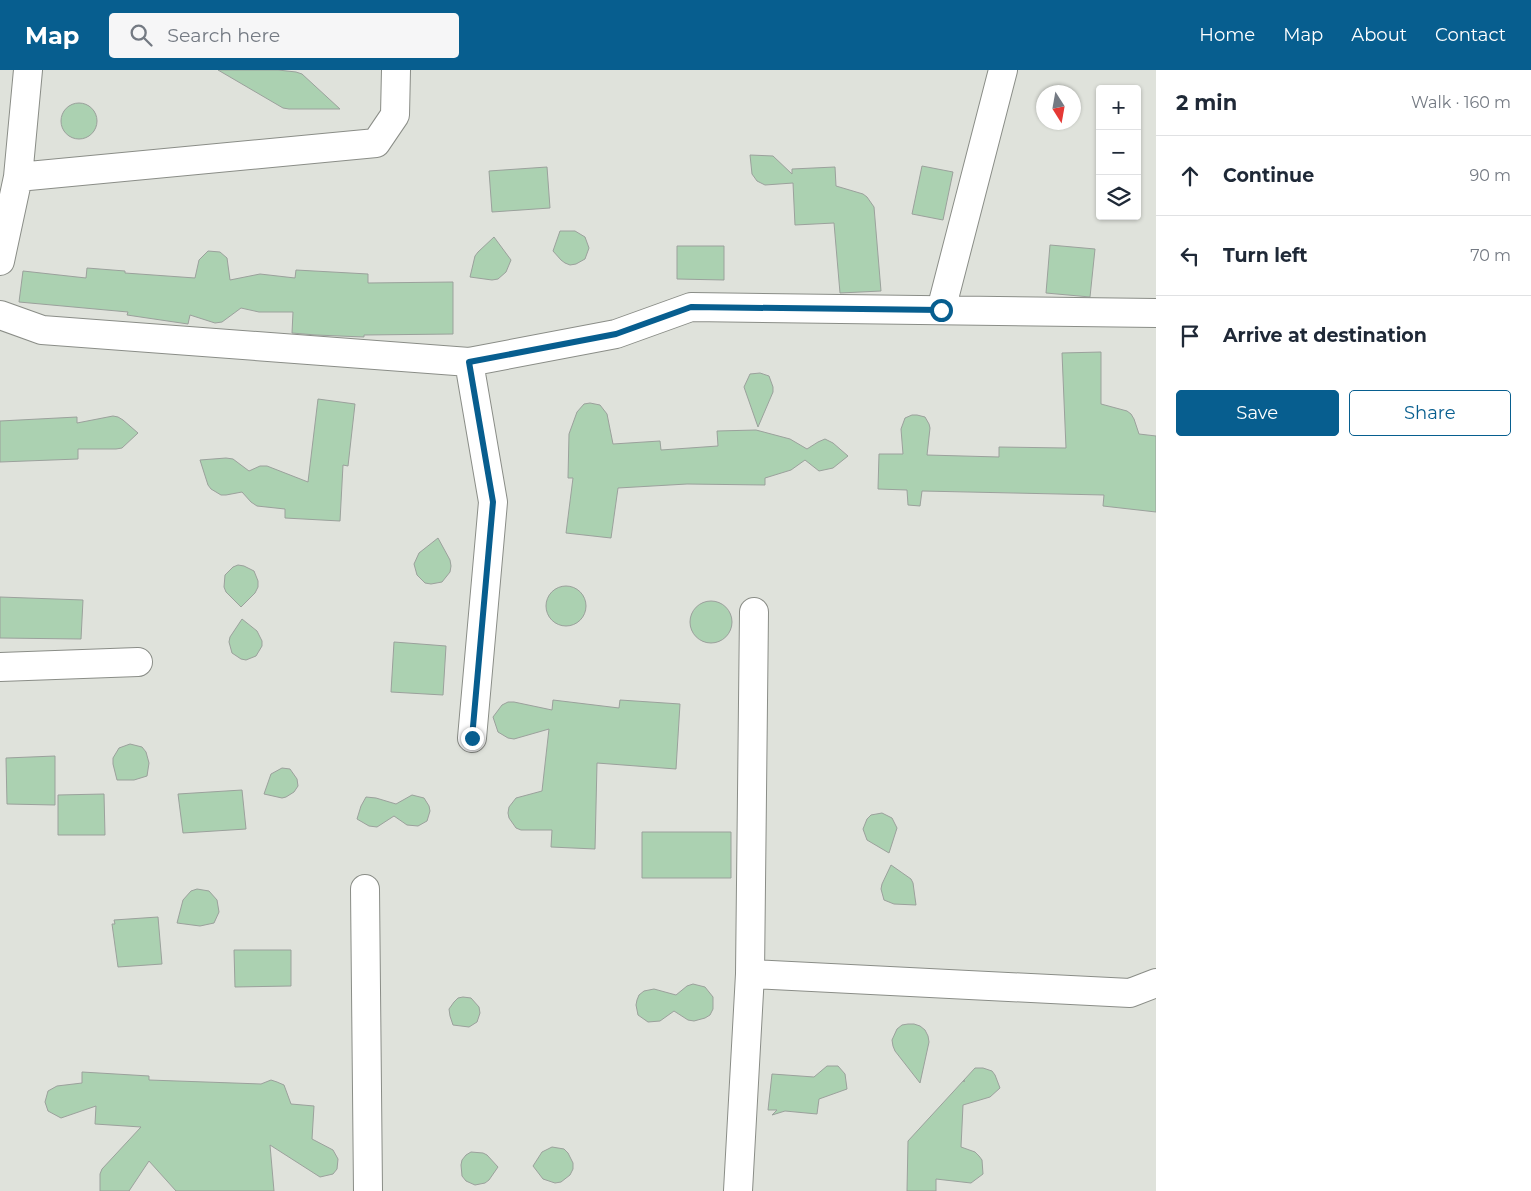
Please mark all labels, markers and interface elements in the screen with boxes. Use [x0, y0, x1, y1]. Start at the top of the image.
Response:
search box [109, 13, 459, 58]
text: Map [25, 21, 79, 50]
icon: search [127, 21, 155, 49]
text: Search here [167, 24, 280, 47]
text: Home [1199, 24, 1255, 46]
text: Map [1283, 24, 1323, 46]
text: About [1351, 24, 1407, 46]
text: Contact [1435, 24, 1506, 46]
north arrow [1036, 85, 1081, 130]
map controls [1096, 85, 1141, 220]
button: + [1096, 85, 1141, 130]
text: 2 min [1176, 90, 1237, 115]
text: Walk · 160 m [1411, 93, 1511, 112]
button: − [1096, 130, 1141, 175]
icon: ahead [1176, 162, 1204, 190]
text: Continue [1223, 164, 1314, 187]
text: 90 m [1469, 166, 1511, 185]
button: layers [1096, 175, 1141, 220]
icon: left [1176, 242, 1204, 270]
text: Turn left [1223, 244, 1308, 267]
text: 70 m [1470, 246, 1511, 265]
route start [930, 299, 953, 322]
icon: arrive [1176, 322, 1204, 350]
text: Arrive at destination [1223, 324, 1427, 347]
button: Save [1176, 390, 1339, 436]
button: Share [1349, 390, 1511, 436]
route end [461, 727, 484, 750]

